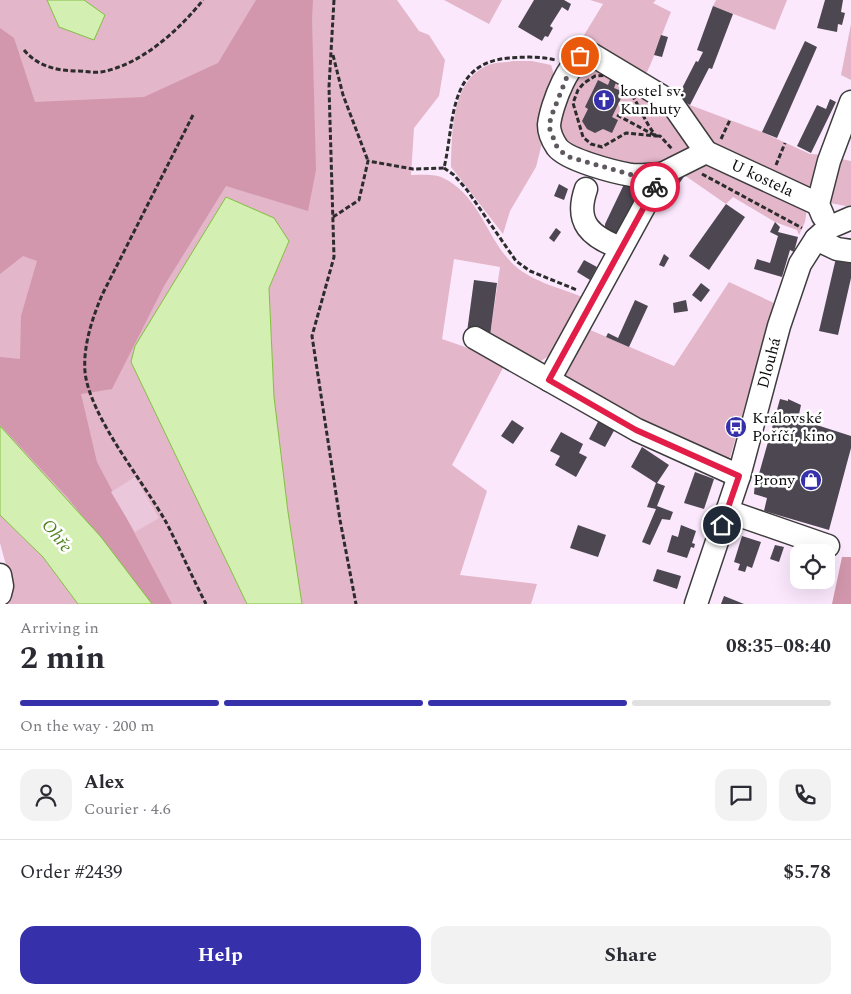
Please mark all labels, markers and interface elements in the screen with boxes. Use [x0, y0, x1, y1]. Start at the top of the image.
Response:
pin [559, 35, 601, 77]
icon: bag [566, 42, 594, 70]
place label: kostel sv. Kunhuty [620, 79, 684, 121]
church icon: kostel sv. Kunhuty [592, 88, 616, 112]
street label: U kostela [727, 153, 798, 203]
courier [630, 162, 680, 212]
icon: bike [641, 173, 669, 201]
street label: Dlouhá [751, 335, 787, 391]
place label: Královské Poříčí, kino [752, 406, 834, 448]
bus stop icon: Královské Poříčí, kino [724, 415, 748, 439]
place label: Prony [753, 468, 796, 492]
shop icon: Prony [799, 468, 823, 492]
pin [701, 504, 743, 546]
icon: home [708, 511, 736, 539]
water label: Ohře [35, 513, 79, 559]
map controls [790, 544, 835, 589]
button: locate [790, 544, 835, 589]
text: Arriving in [20, 616, 99, 640]
text: 08:35–08:40 [726, 632, 831, 661]
text: 2 min [20, 634, 105, 683]
text: On the way · 200 m [20, 714, 154, 738]
text: Alex [84, 768, 125, 797]
button: person [20, 769, 72, 821]
button: chat [715, 769, 767, 821]
button: phone [779, 769, 831, 821]
text: Courier · 4.6 [84, 797, 171, 821]
text: Order #2439 [20, 858, 123, 887]
text: $5.78 [783, 858, 831, 887]
button: Help [20, 926, 421, 984]
button: Share [431, 926, 831, 984]

